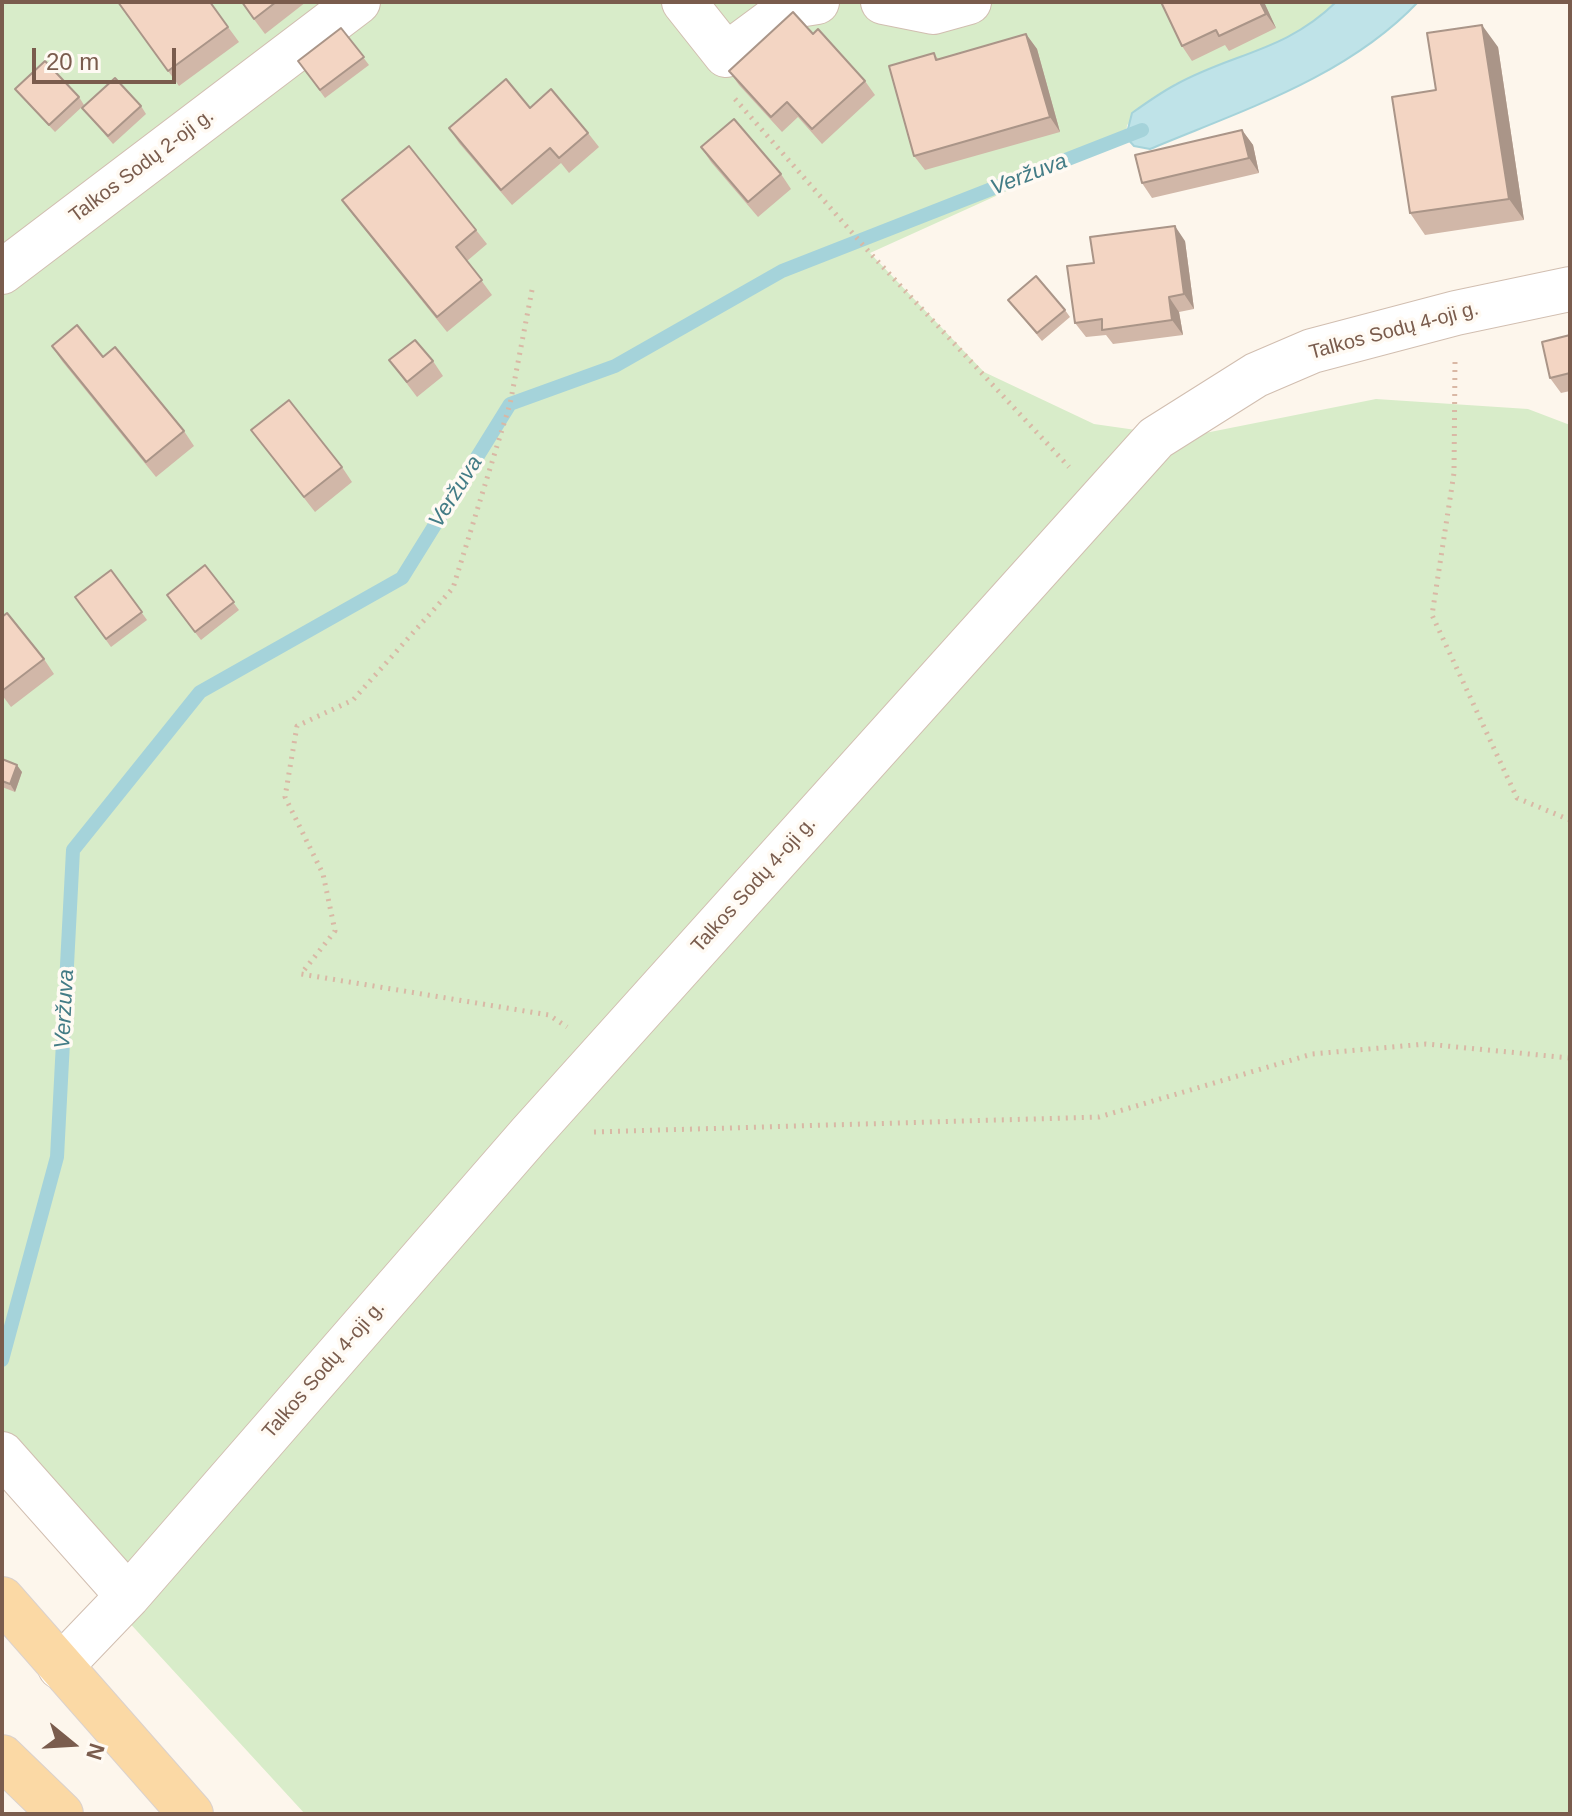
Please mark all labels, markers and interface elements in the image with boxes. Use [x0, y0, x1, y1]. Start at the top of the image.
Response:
scale bar [36, 32, 180, 82]
text: 20 m [46, 48, 99, 75]
street label: Talkos Sodų 2-oji g. [65, 104, 219, 228]
water label: Veržuva [987, 148, 1071, 202]
street label: Talkos Sodų 4-oji g. [1307, 297, 1481, 365]
water label: Veržuva [424, 451, 488, 533]
street label: Talkos Sodų 4-oji g. [687, 812, 821, 958]
water label: Veržuva [50, 968, 80, 1050]
street label: Talkos Sodų 4-oji g. [258, 1296, 390, 1444]
north arrow [32, 1704, 112, 1784]
text: N [81, 1740, 110, 1763]

